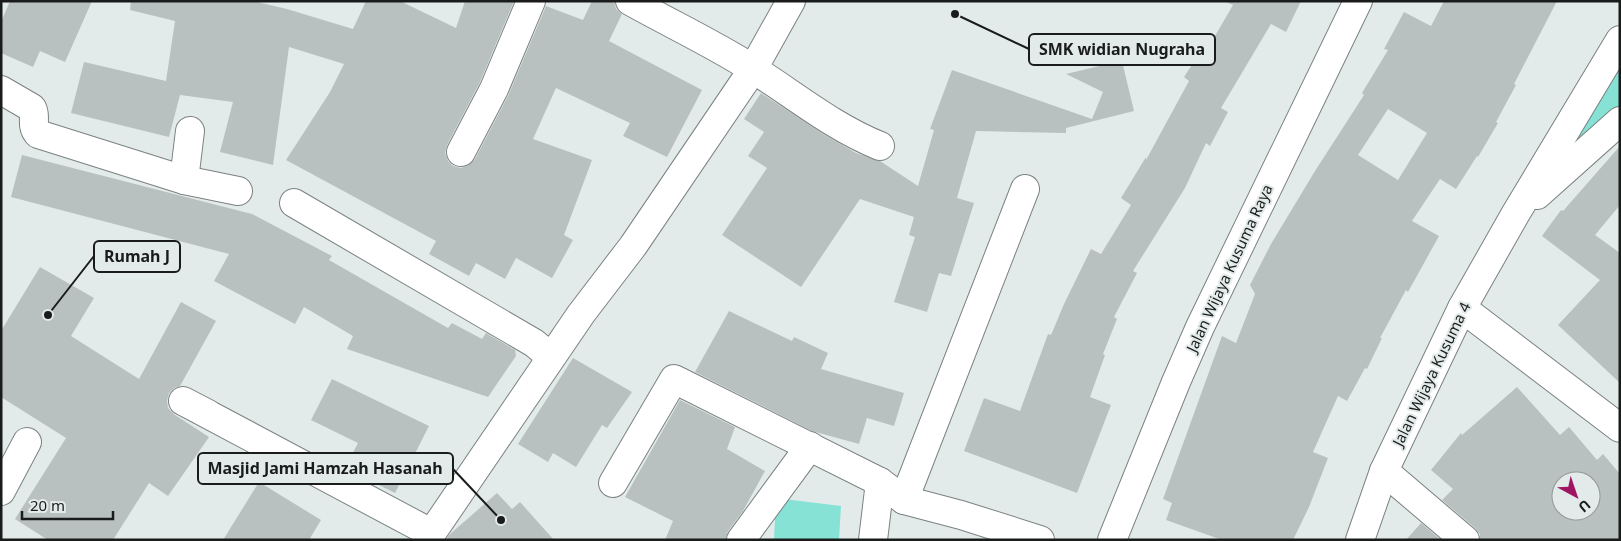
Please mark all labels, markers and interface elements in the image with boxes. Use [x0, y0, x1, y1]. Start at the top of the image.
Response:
callout: SMK widian Nugraha [1029, 34, 1215, 65]
text: SMK widian Nugraha [1039, 38, 1205, 60]
street label: Jalan Wijaya Kusuma Raya [1180, 181, 1277, 357]
callout: Rumah J [94, 241, 180, 272]
text: Rumah J [104, 245, 170, 267]
street label: Jalan Wijaya Kusuma 4 [1387, 298, 1475, 451]
callout: Masjid Jami Hamzah Hasanah [198, 453, 453, 484]
text: Masjid Jami Hamzah Hasanah [207, 457, 443, 479]
north arrow [1551, 471, 1601, 521]
scale bar [22, 488, 114, 520]
text: 20 m [30, 495, 65, 515]
text: U [1575, 496, 1595, 517]

